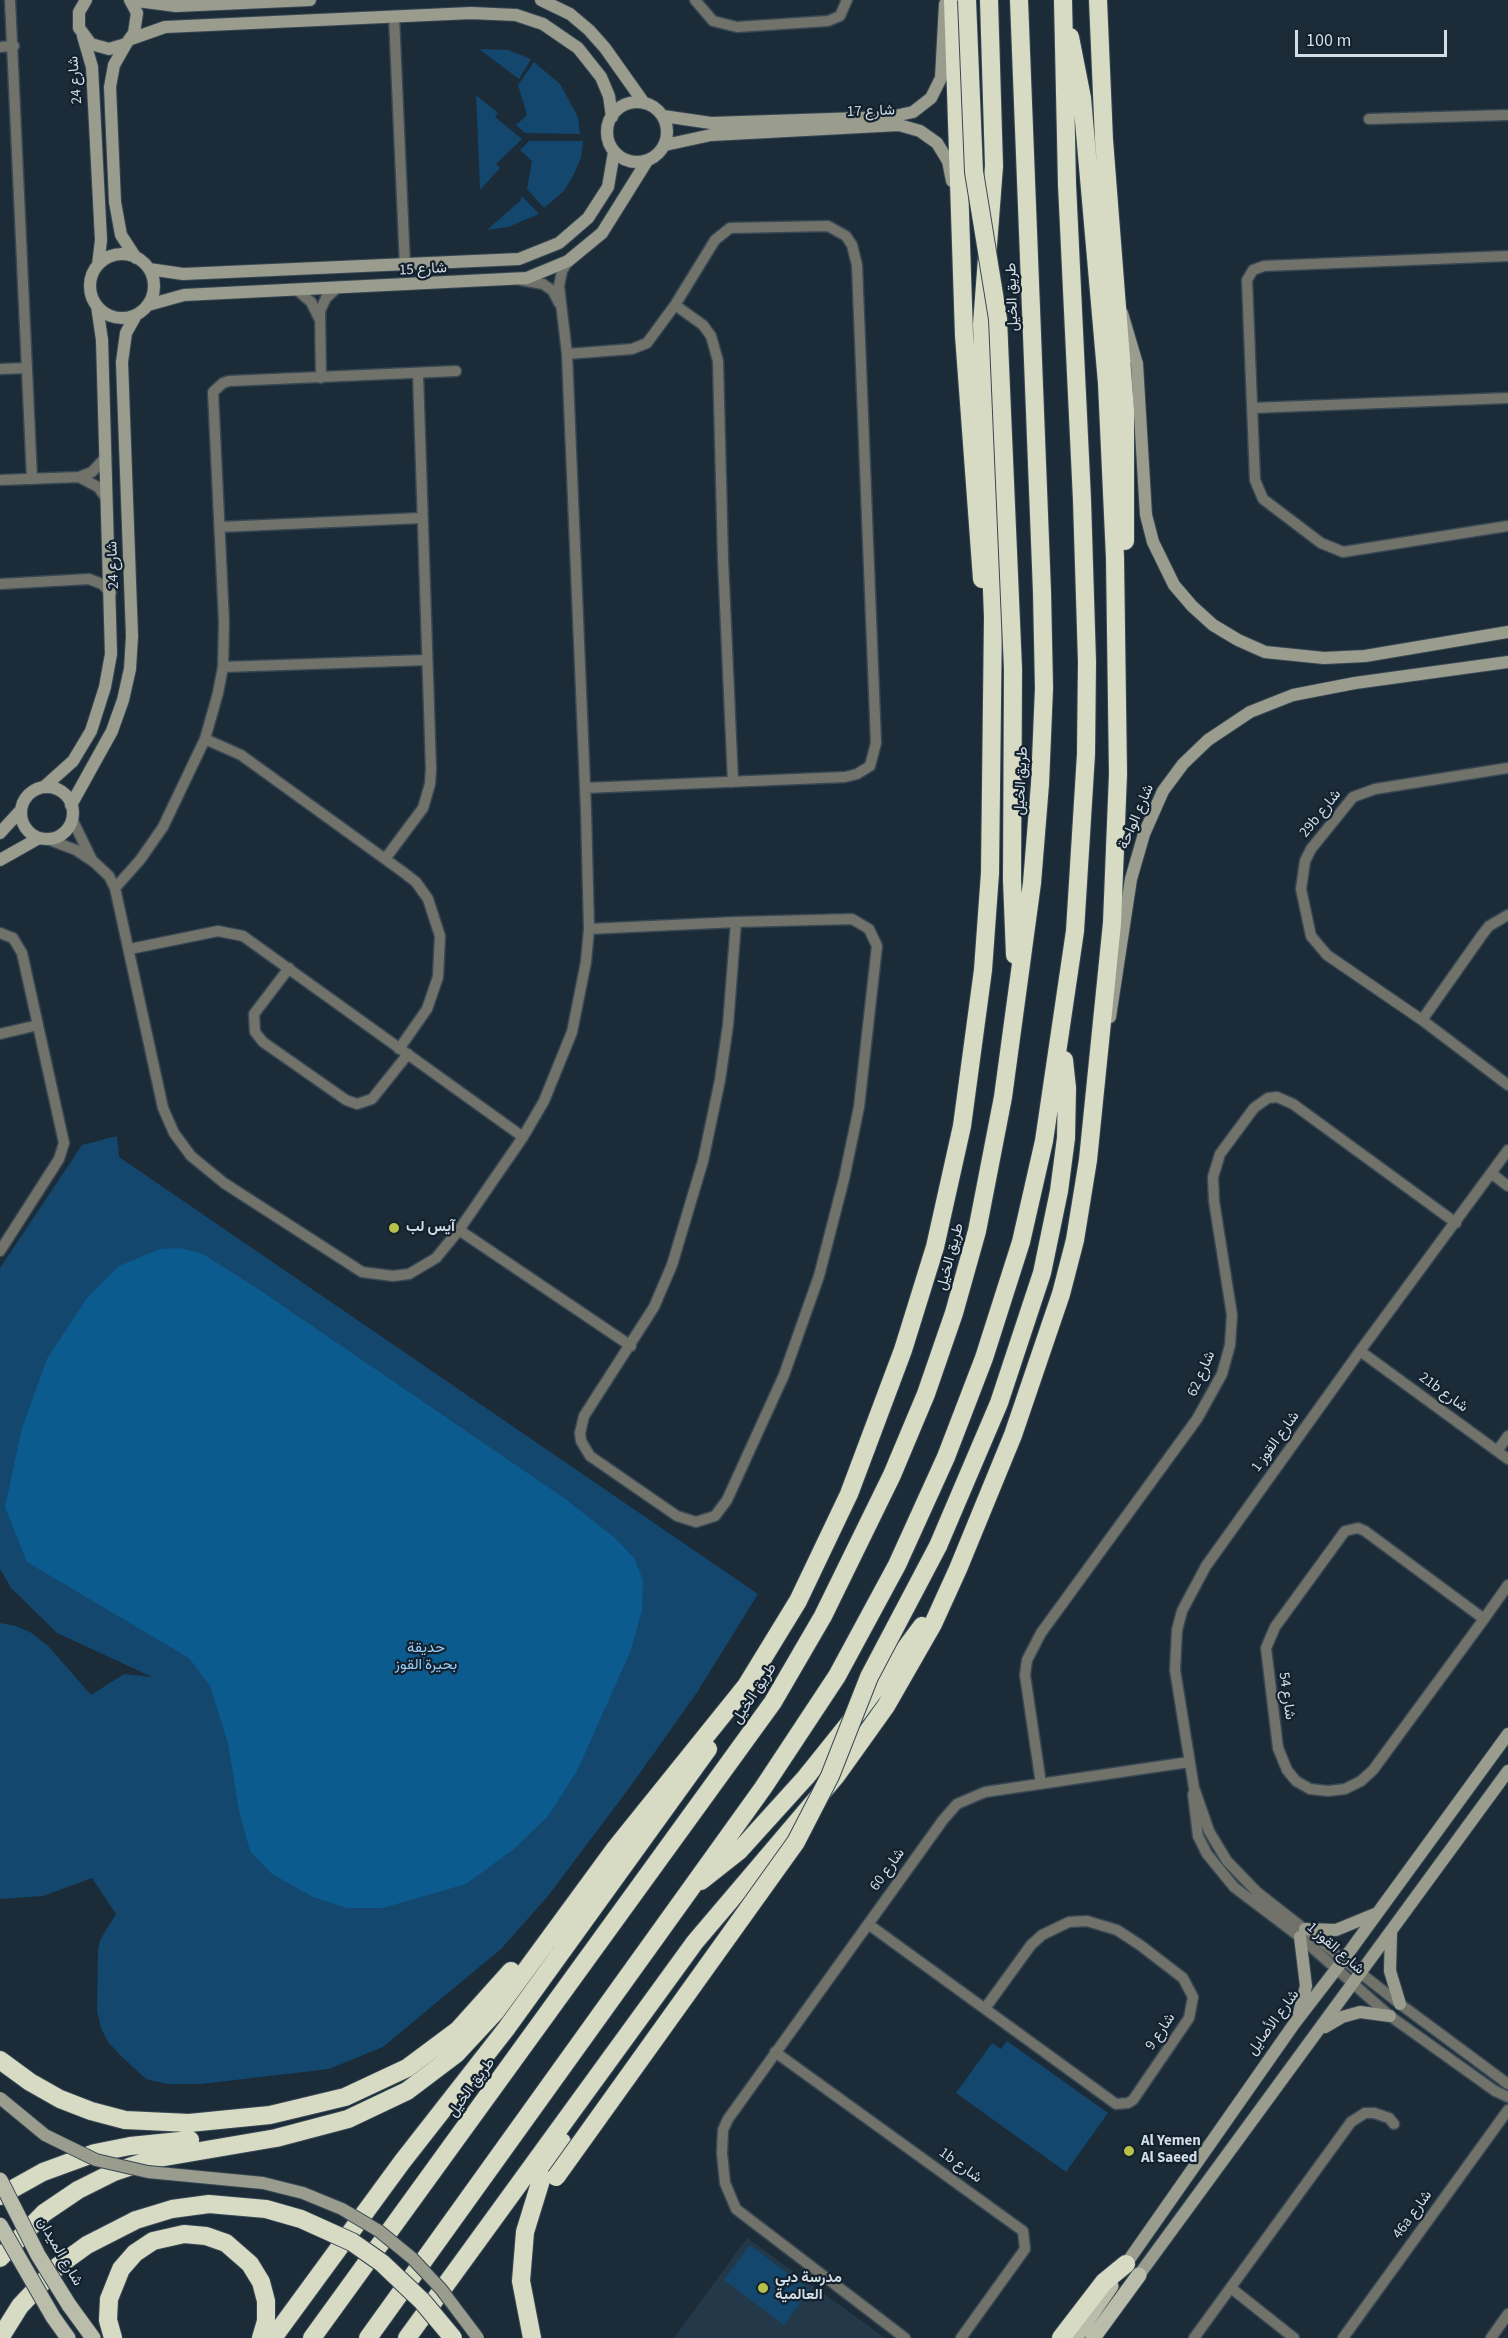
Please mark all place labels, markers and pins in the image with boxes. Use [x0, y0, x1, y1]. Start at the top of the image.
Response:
place label: آيس لب [406, 1219, 455, 1237]
marker: آيس لب [387, 1221, 401, 1235]
place label: Al Yemen Al Saeed [1141, 2133, 1201, 2168]
marker: Al Yemen Al Saeed [1122, 2144, 1136, 2158]
place label: مدرسة دبي العالمية [775, 2270, 842, 2305]
marker: مدرسة دبي العالمية [756, 2281, 770, 2295]

